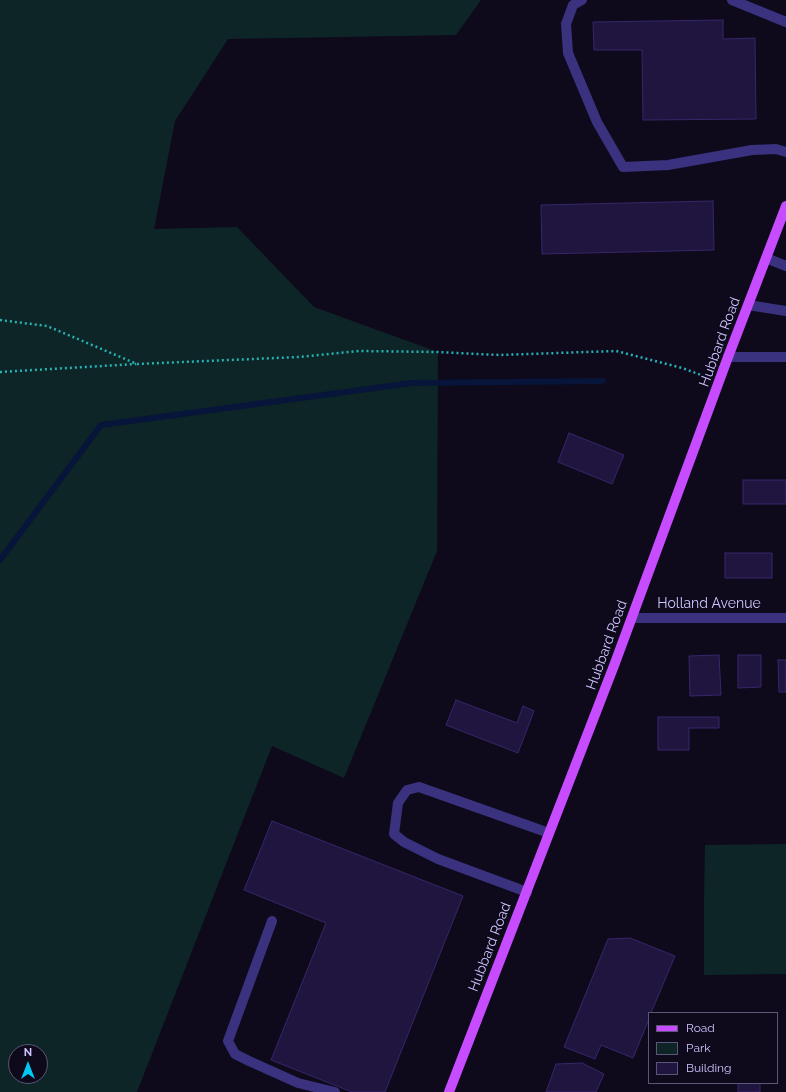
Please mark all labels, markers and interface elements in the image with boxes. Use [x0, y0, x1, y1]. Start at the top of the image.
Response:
street label: Hubbard Road [696, 295, 744, 389]
street label: Holland Avenue [657, 596, 761, 612]
street label: Hubbard Road [583, 598, 631, 692]
street label: Hubbard Road [465, 900, 515, 994]
legend [648, 1012, 778, 1084]
text: Road [686, 1021, 715, 1035]
text: Park [686, 1041, 711, 1055]
north arrow [8, 1044, 48, 1084]
text: N [24, 1046, 32, 1059]
text: Building [686, 1061, 732, 1075]

